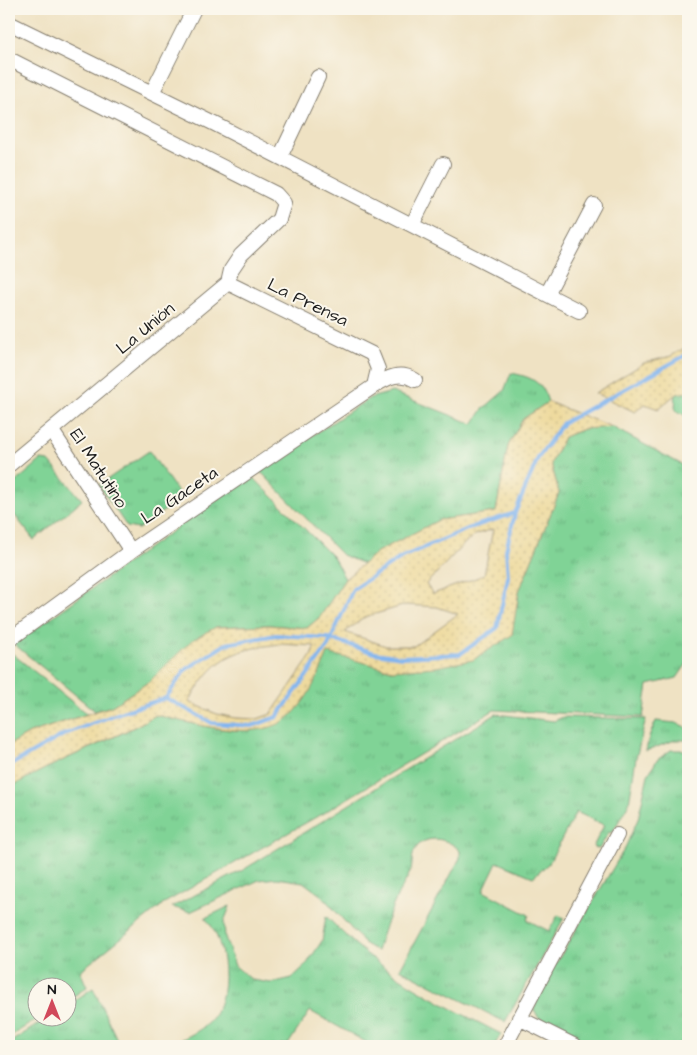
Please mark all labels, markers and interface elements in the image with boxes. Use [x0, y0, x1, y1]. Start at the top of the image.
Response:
street label: La Prensa [263, 272, 352, 333]
street label: La Unión [111, 296, 180, 360]
street label: El Matutino [64, 424, 134, 513]
street label: La Gaceta [136, 460, 223, 530]
north arrow [28, 978, 78, 1028]
text: N [48, 980, 57, 1000]

